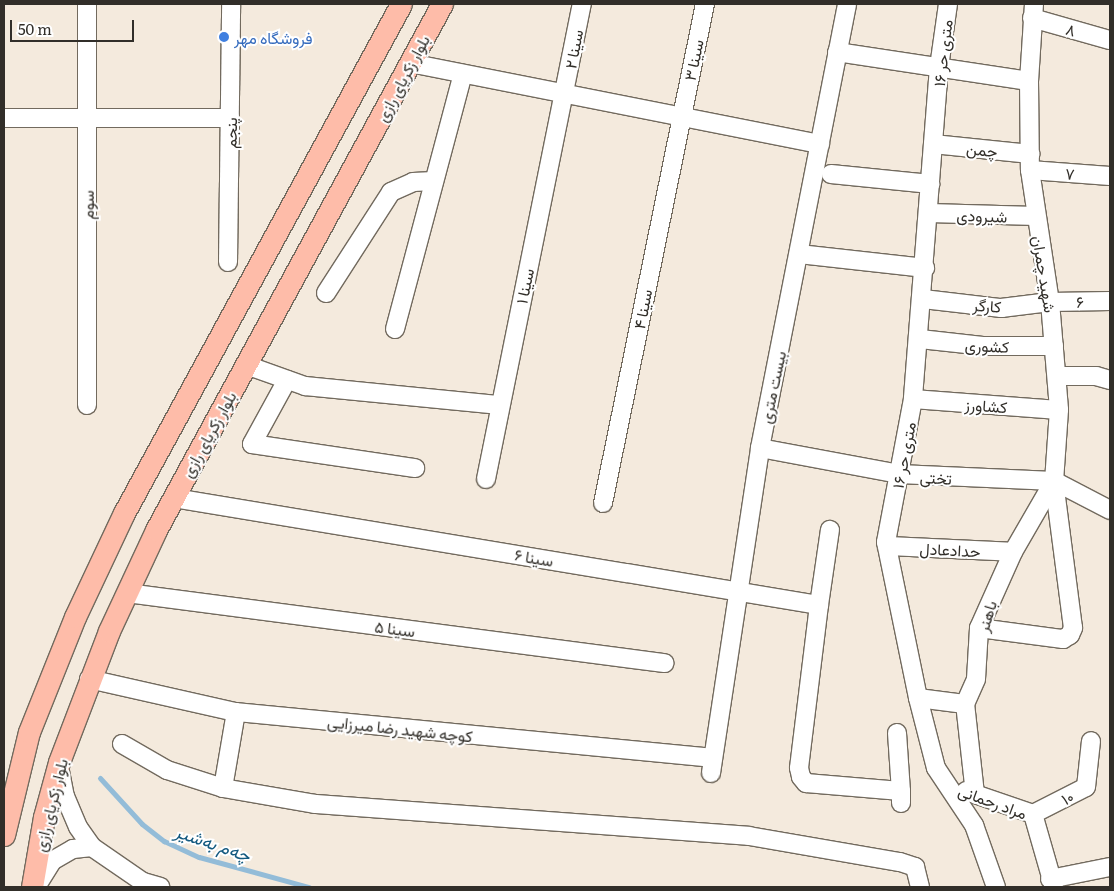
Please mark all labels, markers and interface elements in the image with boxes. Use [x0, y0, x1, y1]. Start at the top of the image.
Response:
scale bar [12, 10, 136, 42]
text: 50 m [18, 17, 52, 40]
street label: ۱۶ متری حر [928, 18, 956, 88]
street label: ۸ [1064, 19, 1078, 39]
place label: فروشگاه مهر [234, 27, 313, 47]
street label: سینا ۲ [560, 28, 586, 70]
marker: فروشگاه مهر [218, 31, 230, 43]
street label: بلوار زکریای رازی [371, 32, 433, 124]
street label: سینا ۳ [679, 38, 707, 82]
street label: پنجم [220, 117, 240, 149]
street label: چمن [965, 138, 999, 160]
street label: ۷ [1064, 163, 1076, 183]
street label: سوم [77, 190, 97, 220]
street label: شیرودی [956, 205, 1008, 225]
street label: شهید چمران [1029, 234, 1061, 314]
street label: ۱ سینا [511, 266, 537, 306]
street label: سینا ۴ [629, 287, 655, 331]
street label: ۶ [1076, 291, 1084, 311]
street label: کارگر [972, 294, 1002, 316]
street label: کشوری [964, 334, 1010, 356]
street label: بیست متری [755, 349, 789, 425]
street label: بلوار زکریای رازی [177, 388, 239, 480]
street label: کشاورز [964, 394, 1008, 416]
street label: ۱۶ متری حر [887, 420, 919, 490]
street label: تختی [919, 466, 953, 488]
street label: حدادعادل [919, 538, 981, 560]
street label: سینا ۶ [513, 544, 555, 570]
street label: باهنر [972, 598, 1000, 634]
street label: سینا ۵ [374, 616, 416, 640]
street label: کوچه شهید رضا میرزایی [326, 711, 474, 745]
street label: بلوار زکریای رازی [29, 757, 71, 853]
street label: مراد رحمانی [956, 780, 1030, 822]
street label: ۱۰ [1057, 786, 1077, 808]
water label: چەم بەشیر [172, 820, 254, 866]

